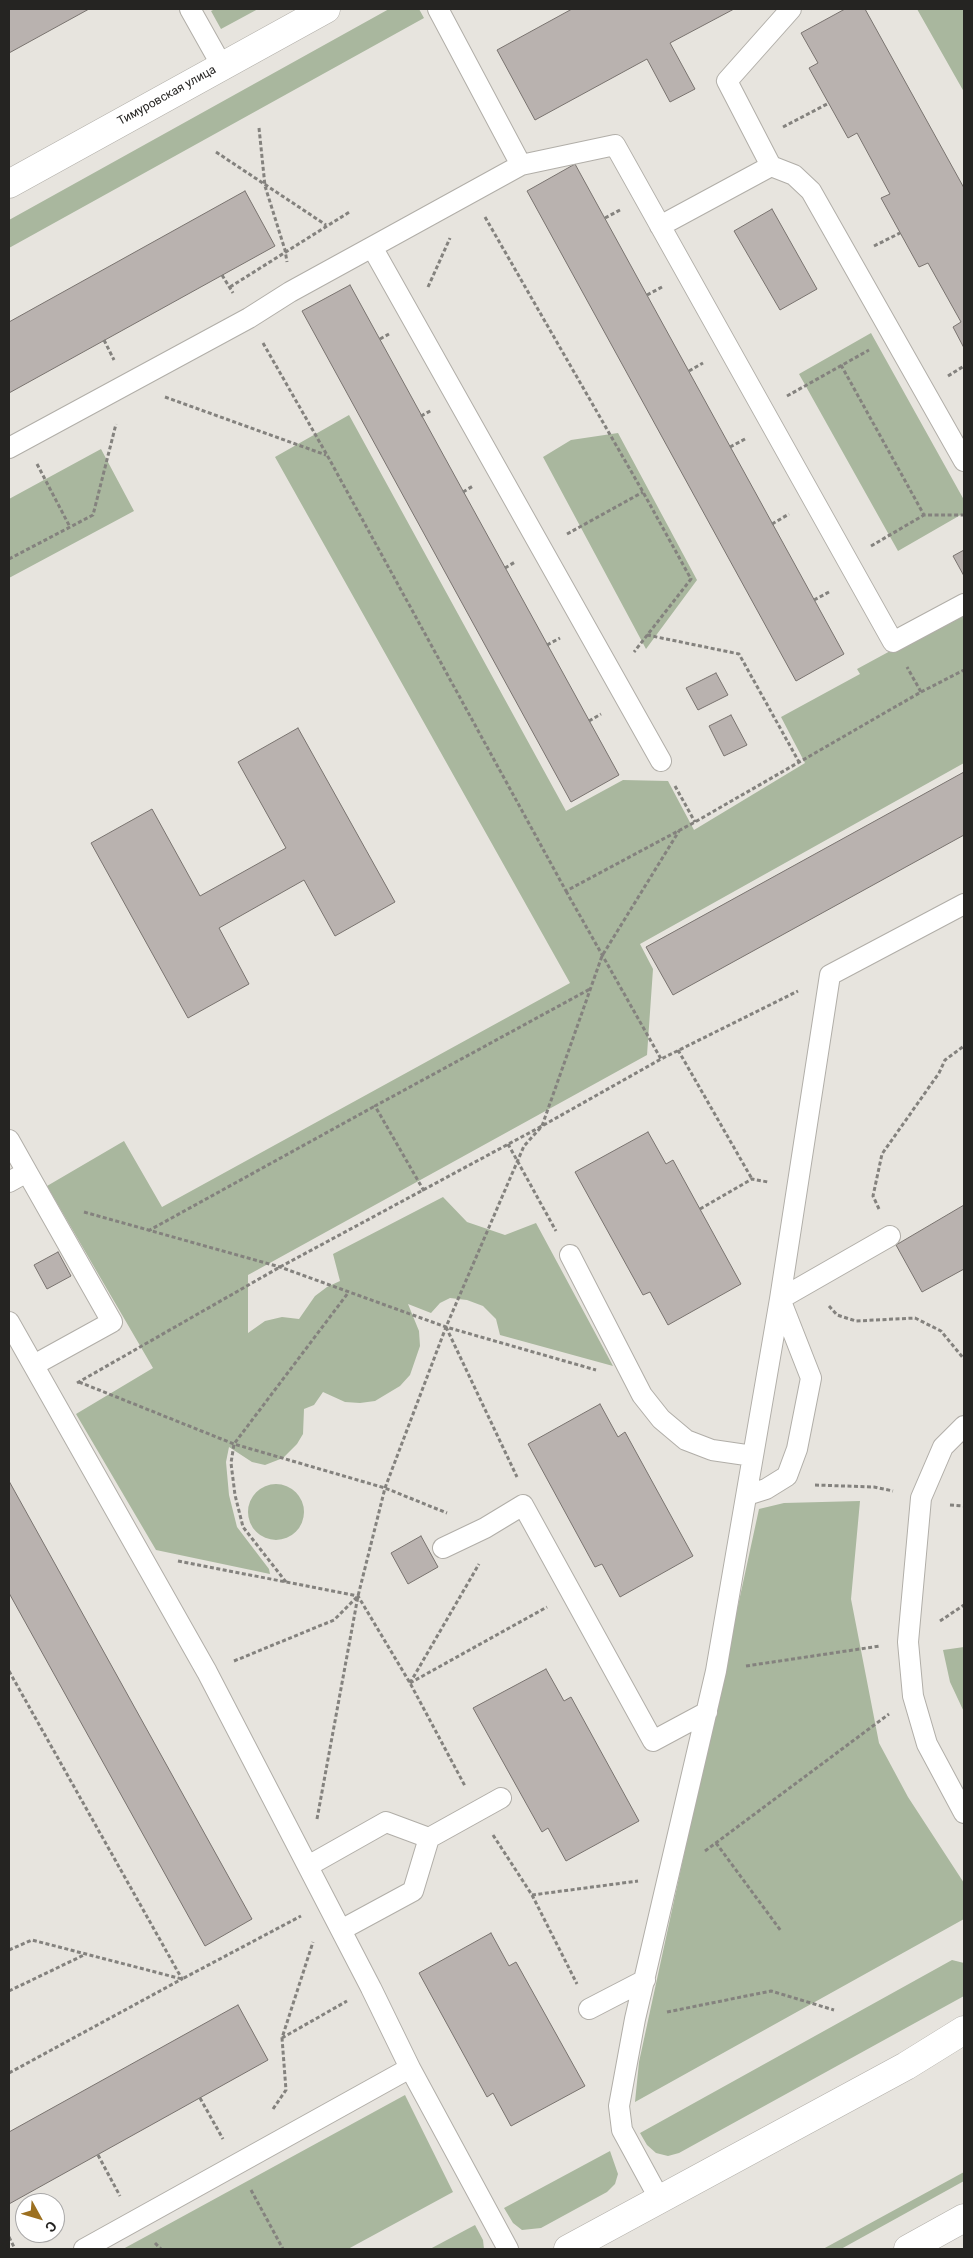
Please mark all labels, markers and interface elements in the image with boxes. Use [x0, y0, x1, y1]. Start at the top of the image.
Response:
street label: Тимуровская улица [115, 63, 219, 129]
north arrow [15, 2193, 65, 2243]
text: С [42, 2218, 60, 2235]

